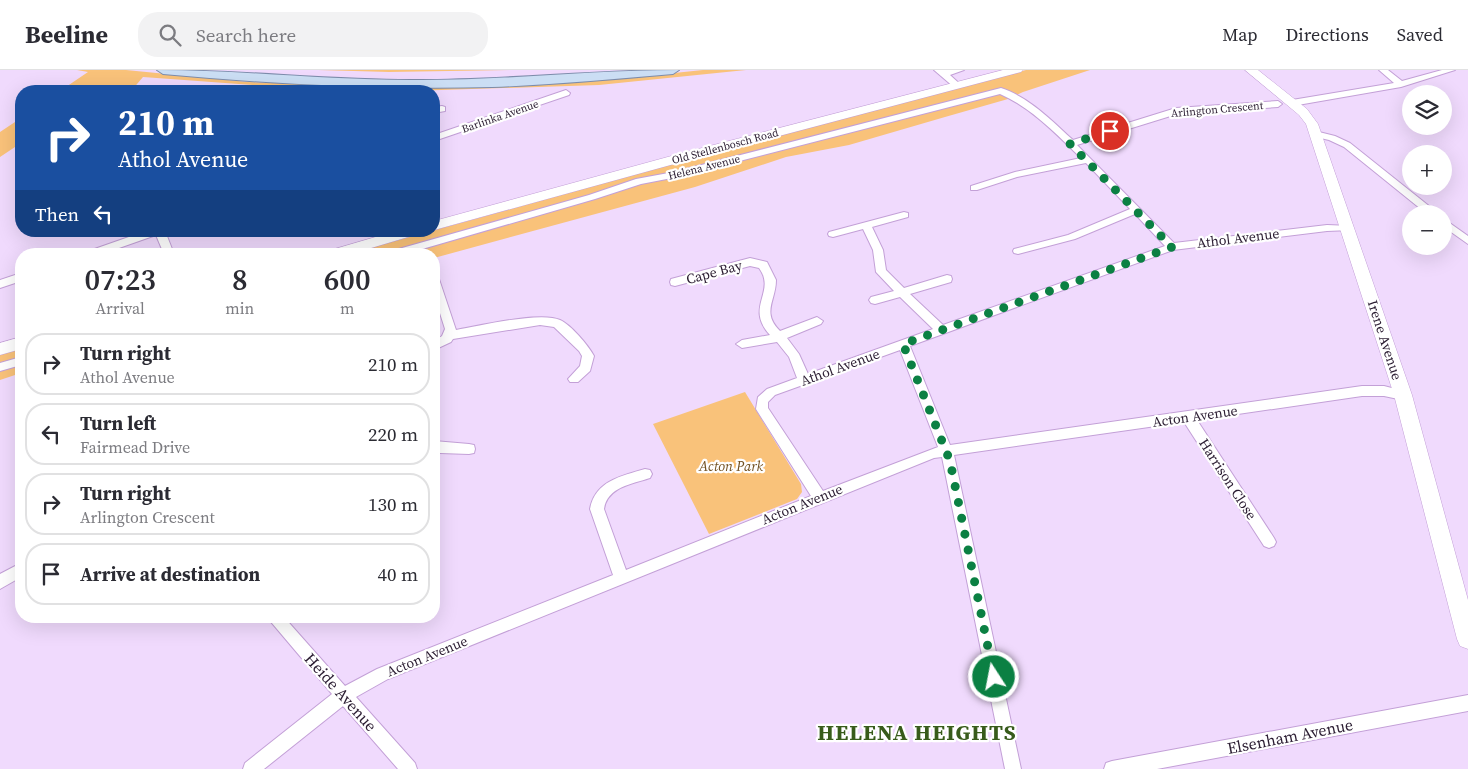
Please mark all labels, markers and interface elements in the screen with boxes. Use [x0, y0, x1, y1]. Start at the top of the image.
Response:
search box [138, 12, 488, 57]
text: Beeline [25, 18, 108, 51]
icon: search [156, 21, 184, 49]
text: Search here [196, 22, 296, 48]
text: Map [1222, 22, 1258, 47]
text: Directions [1286, 22, 1369, 47]
text: Saved [1397, 22, 1443, 47]
map controls [1402, 85, 1452, 255]
button: layers [1402, 85, 1452, 135]
street label: Barlinka Avenue [460, 96, 541, 137]
street label: Arlington Crescent [1170, 98, 1264, 121]
text: 210 m [118, 99, 214, 147]
icon: right [35, 105, 100, 170]
pin [1089, 110, 1131, 152]
icon: arrive [1096, 117, 1124, 145]
street label: Old Stellenbosch Road [670, 125, 781, 168]
text: Athol Avenue [118, 144, 248, 174]
button: + [1402, 145, 1452, 195]
street label: Helena Avenue [667, 151, 742, 184]
icon: left [89, 200, 117, 228]
text: Then [35, 201, 79, 227]
button: − [1402, 205, 1452, 255]
street label: Athol Avenue [1196, 223, 1280, 253]
street label: Cape Bay [684, 255, 745, 289]
text: 07:23 [84, 259, 156, 300]
text: 8 [232, 259, 248, 300]
text: 600 [324, 259, 371, 300]
text: Arrival [95, 297, 145, 319]
text: min [225, 297, 254, 319]
text: m [340, 297, 354, 319]
street label: Irene Avenue [1363, 297, 1407, 383]
text: Turn right [80, 340, 171, 366]
street label: Athol Avenue [798, 343, 882, 391]
icon: right [37, 350, 65, 378]
text: 210 m [368, 351, 418, 377]
text: Athol Avenue [80, 366, 175, 388]
street label: Acton Avenue [1151, 400, 1239, 432]
text: Turn left [80, 410, 156, 436]
icon: left [37, 420, 65, 448]
text: 220 m [368, 421, 418, 447]
street label: Harrison Close [1194, 434, 1262, 524]
text: Fairmead Drive [80, 436, 190, 458]
park label: Acton Park [698, 456, 764, 476]
street label: Acton Avenue [758, 479, 846, 529]
text: Turn right [80, 480, 171, 506]
icon: right [37, 490, 65, 518]
text: 130 m [368, 491, 418, 517]
text: Arlington Crescent [80, 506, 215, 528]
icon: arrive [37, 560, 65, 588]
text: Arrive at destination [80, 561, 260, 587]
text: 40 m [377, 561, 418, 587]
street label: Acton Avenue [383, 631, 471, 681]
street label: Heide Avenue [300, 648, 382, 736]
position arrow [967, 650, 1019, 702]
street label: Elsenham Avenue [1225, 713, 1355, 759]
district label: HELENA HEIGHTS [817, 717, 1017, 747]

